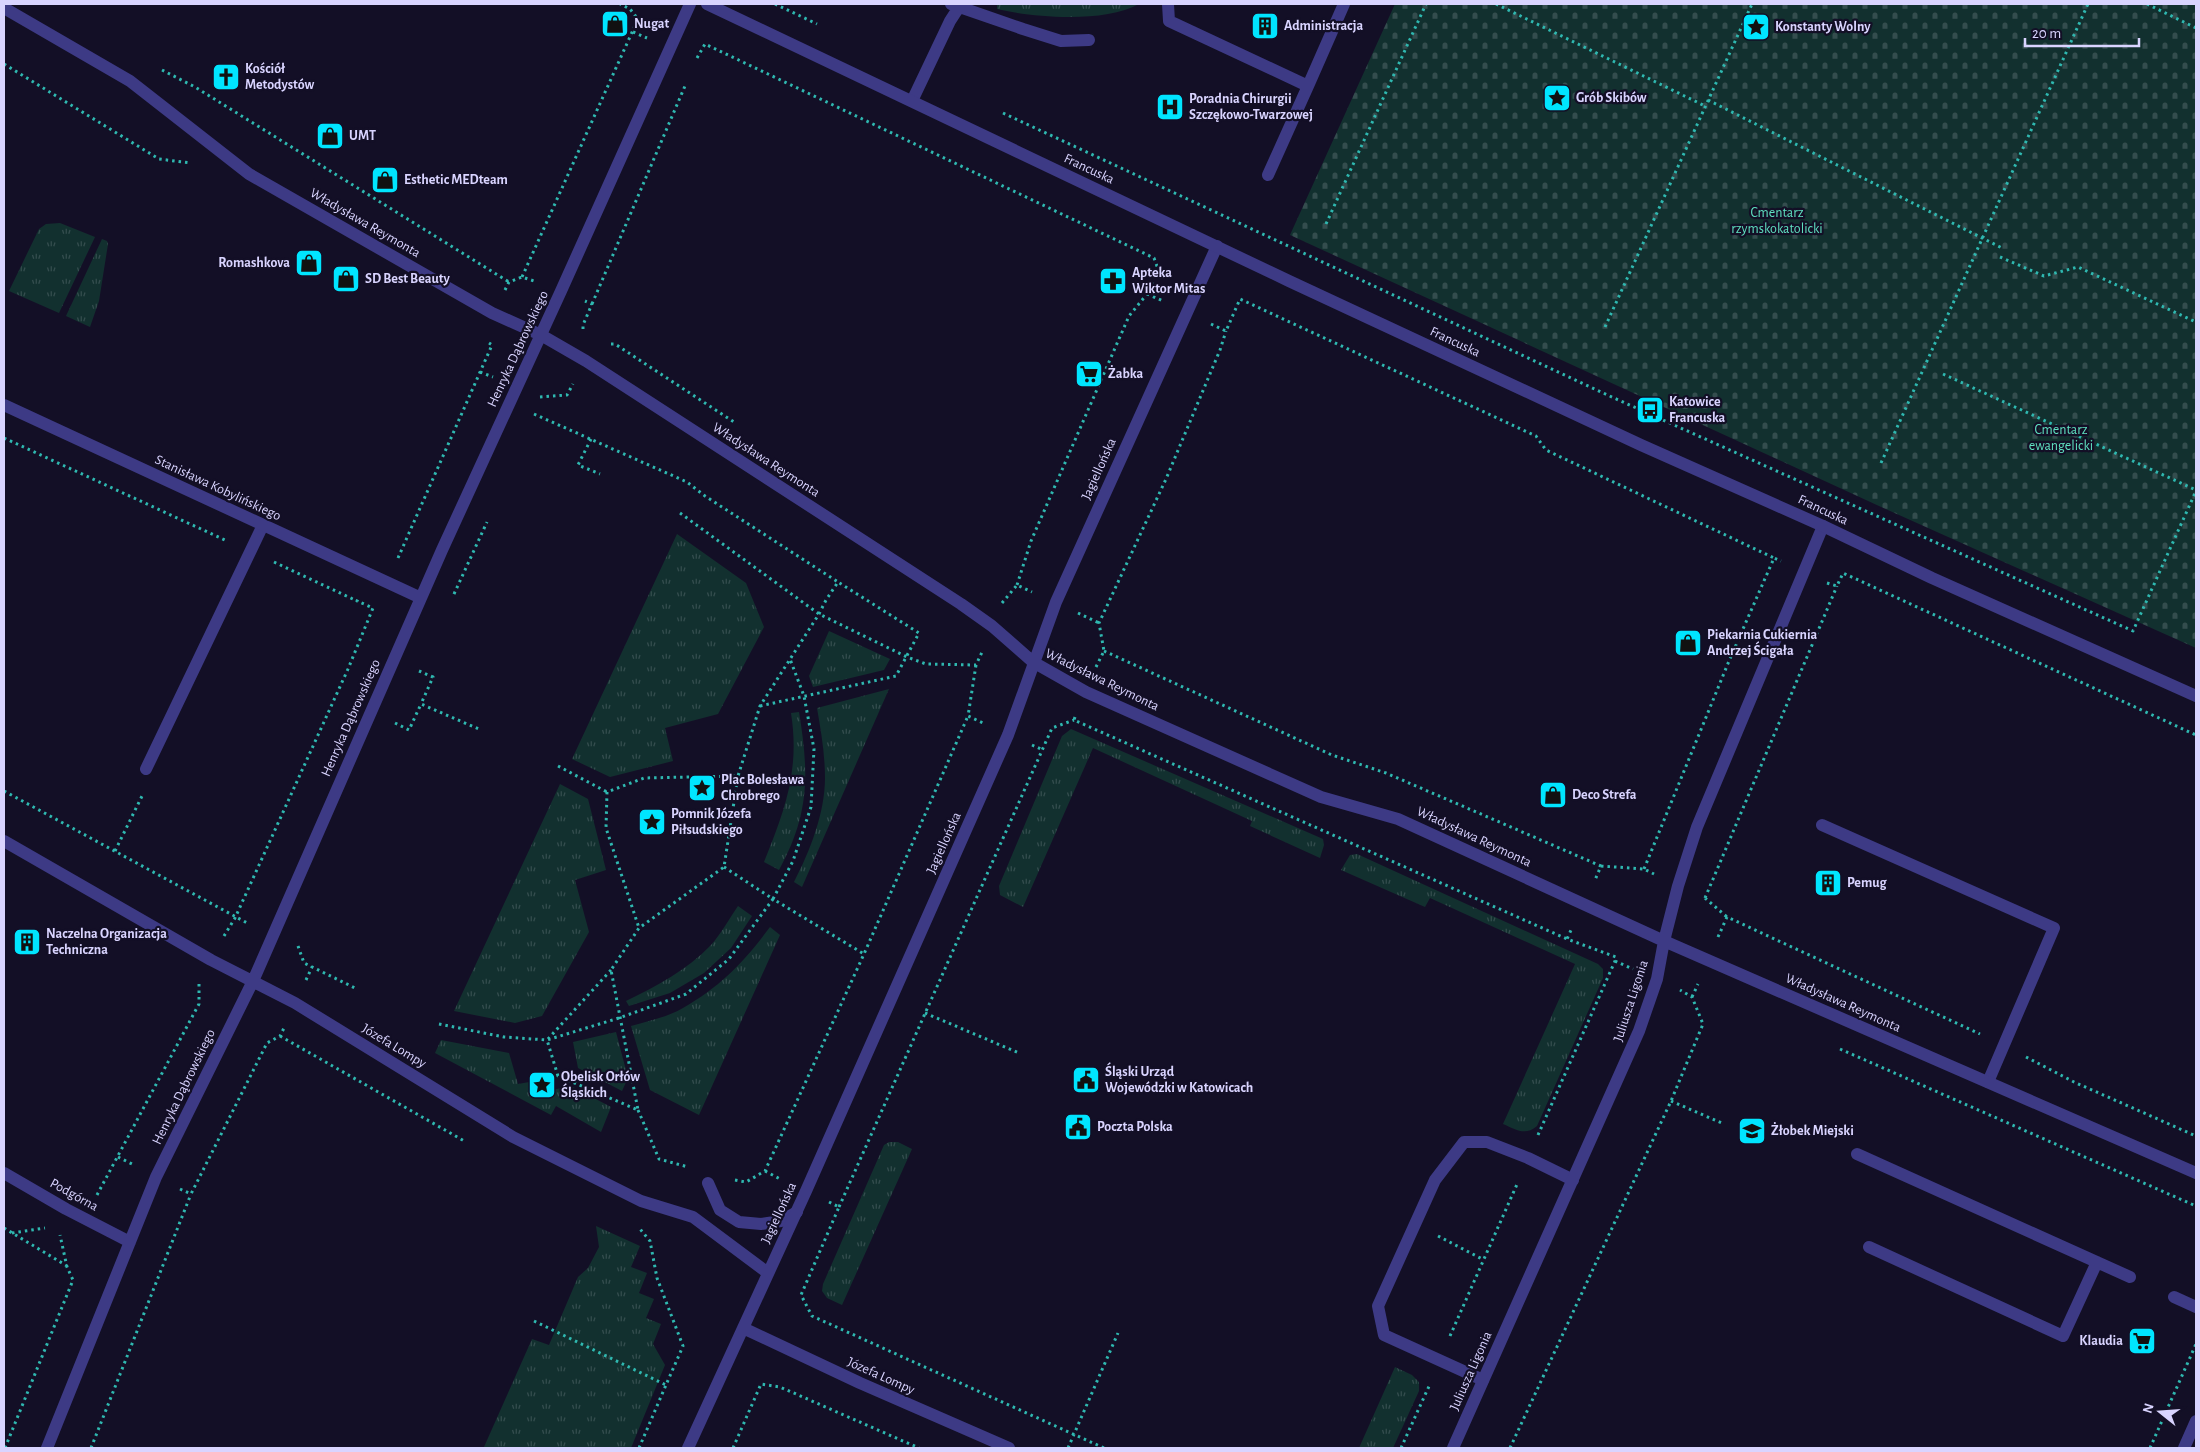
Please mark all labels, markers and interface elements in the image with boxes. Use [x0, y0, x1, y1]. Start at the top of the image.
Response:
shop icon: Nugat [600, 9, 630, 39]
building icon: Administracja [1250, 11, 1280, 41]
place icon: Konstanty Wolny [1741, 12, 1771, 42]
scale bar [2025, 15, 2139, 47]
place label: Nugat [634, 17, 669, 31]
place label: Administracja [1284, 19, 1363, 33]
place label: Konstanty Wolny [1775, 20, 1871, 34]
text: 20 m [2032, 26, 2061, 41]
church icon: Kościół Metodystów [211, 62, 241, 92]
place label: Kościół Metodystów [245, 62, 314, 92]
place icon: Grób Skibów [1542, 83, 1572, 113]
place label: Grób Skibów [1576, 91, 1647, 105]
hospital icon: Poradnia Chirurgii Szczękowo-Twarzowej [1155, 92, 1185, 122]
place label: Poradnia Chirurgii Szczękowo-Twarzowej [1189, 92, 1313, 122]
shop icon: UMT [315, 121, 345, 151]
place label: UMT [349, 129, 376, 143]
street label: Francuska [1062, 151, 1117, 187]
shop icon: Esthetic MEDteam [370, 165, 400, 195]
place label: Esthetic MEDteam [404, 173, 508, 187]
street label: Władysława Reymonta [308, 186, 423, 261]
park label: Cmentarz rzymskokatolicki [1731, 206, 1823, 236]
shop icon: Romashkova [294, 248, 324, 278]
place label: Romashkova [218, 256, 290, 270]
shop icon: SD Best Beauty [331, 264, 361, 294]
pharmacy icon: Apteka Wiktor Mitas [1098, 266, 1128, 296]
place label: Apteka Wiktor Mitas [1132, 266, 1205, 296]
place label: SD Best Beauty [365, 272, 451, 286]
street label: Henryka Dąbrowskiego [485, 289, 551, 409]
street label: Francuska [1428, 324, 1483, 360]
supermarket icon: Żabka [1074, 359, 1104, 389]
place label: Żabka [1108, 365, 1143, 381]
bus stop icon: Katowice Francuska [1635, 395, 1665, 425]
place label: Katowice Francuska [1669, 395, 1726, 425]
street label: Władysława Reymonta [710, 420, 823, 500]
park label: Cmentarz ewangelicki [2029, 423, 2093, 453]
street label: Jagiellońska [1079, 436, 1119, 502]
street label: Stanisława Kobylińskiego [153, 453, 283, 523]
street label: Francuska [1796, 492, 1851, 528]
shop icon: Piekarnia Cukiernia Andrzej Ścigała [1673, 628, 1703, 658]
place label: Piekarnia Cukiernia Andrzej Ścigała [1707, 628, 1818, 658]
street label: Władysława Reymonta [1043, 646, 1162, 714]
street label: Henryka Dąbrowskiego [319, 657, 383, 779]
place icon: Plac Bolesława Chrobrego [687, 773, 717, 803]
place label: Plac Bolesława Chrobrego [721, 773, 805, 803]
shop icon: Deco Strefa [1538, 780, 1568, 810]
place label: Deco Strefa [1572, 788, 1637, 802]
street label: Władysława Reymonta [1415, 804, 1534, 870]
place icon: Pomnik Józefa Piłsudskiego [637, 807, 667, 837]
place label: Pomnik Józefa Piłsudskiego [671, 807, 752, 837]
street label: Jagiellońska [924, 810, 964, 876]
building icon: Pemug [1813, 868, 1843, 898]
place label: Pemug [1847, 876, 1888, 890]
building icon: Naczelna Organizacja Techniczna [12, 927, 42, 957]
place label: Naczelna Organizacja Techniczna [46, 927, 167, 957]
street label: Juliusza Ligonia [1611, 958, 1651, 1044]
street label: Władysława Reymonta [1783, 971, 1903, 1035]
street label: Józefa Lompy [359, 1021, 429, 1071]
street label: Henryka Dąbrowskiego [150, 1027, 218, 1147]
place label: Śląski Urząd Wojewódzki w Katowicach [1105, 1062, 1253, 1095]
public building icon: Śląski Urząd Wojewódzki w Katowicach [1071, 1065, 1101, 1095]
place icon: Obelisk Orłów Śląskich [527, 1070, 557, 1100]
place label: Obelisk Orłów Śląskich [561, 1070, 640, 1100]
public building icon: Poczta Polska [1063, 1112, 1093, 1142]
school or university icon: Żłobek Miejski [1737, 1116, 1767, 1146]
place label: Poczta Polska [1097, 1120, 1173, 1134]
place label: Żłobek Miejski [1771, 1122, 1854, 1138]
street label: Podgórna [48, 1176, 101, 1214]
street label: Jagiellońska [759, 1180, 799, 1246]
supermarket icon: Klaudia [2127, 1326, 2157, 1356]
street label: Juliusza Ligonia [1447, 1329, 1495, 1413]
place label: Klaudia [2079, 1334, 2123, 1348]
street label: Józefa Lompy [845, 1355, 917, 1397]
north arrow [2135, 1387, 2185, 1437]
text: N [2140, 1402, 2157, 1415]

